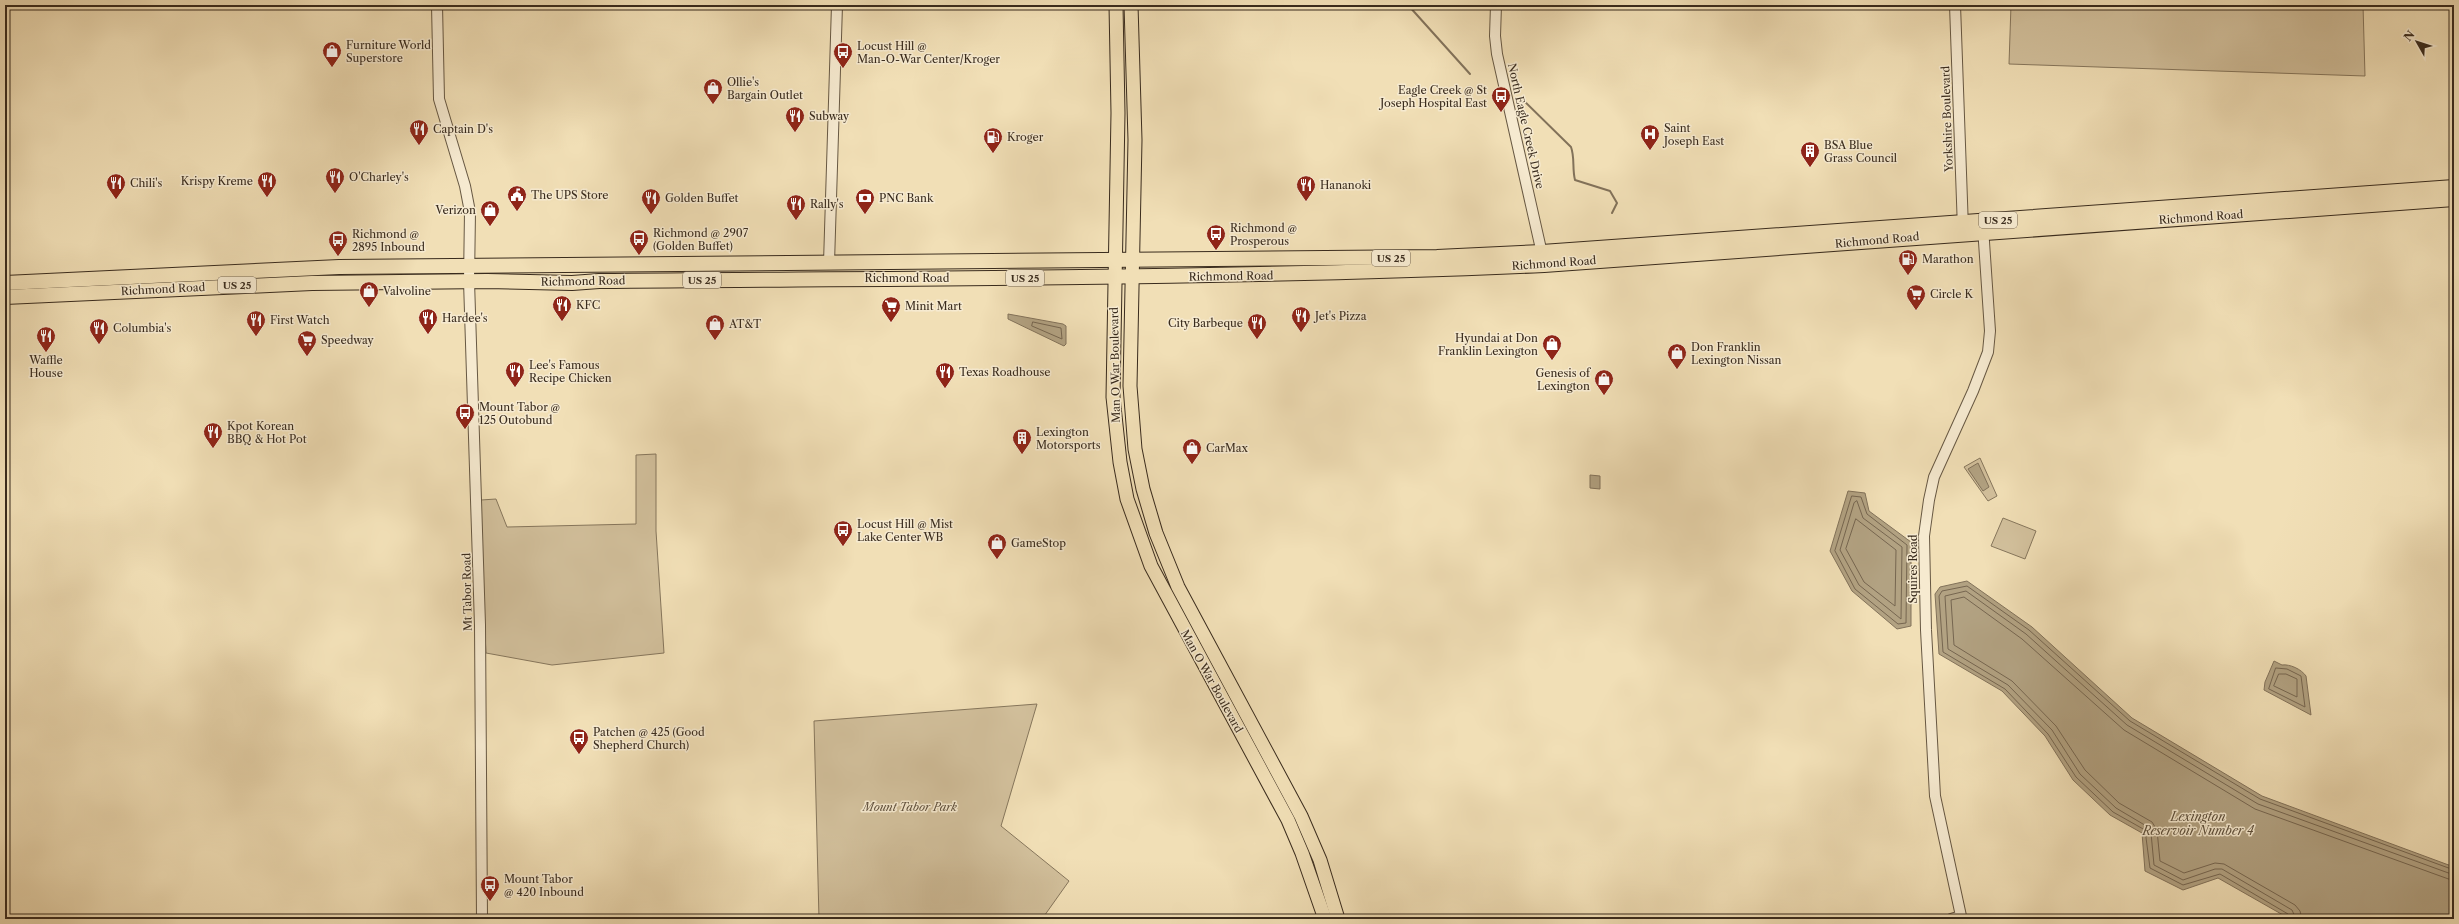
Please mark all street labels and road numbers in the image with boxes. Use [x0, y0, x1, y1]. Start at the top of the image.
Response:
street label: North Eagle Creek Drive [1505, 62, 1547, 190]
street label: Yorkshire Boulevard [1938, 66, 1956, 173]
street label: Richmond Road [2158, 207, 2244, 227]
road number: US 25 [1979, 212, 2017, 228]
street label: Richmond Road [1834, 229, 1920, 251]
road number: US 25 [1372, 250, 1410, 266]
street label: Richmond Road [1511, 253, 1597, 273]
street label: Richmond Road [1189, 268, 1274, 284]
road number: US 25 [1006, 270, 1044, 286]
street label: Richmond Road [865, 271, 950, 285]
road number: US 25 [683, 272, 721, 288]
street label: Richmond Road [541, 273, 626, 289]
road number: US 25 [218, 277, 256, 293]
street label: Richmond Road [120, 280, 206, 298]
street label: Man O War Boulevard [1107, 307, 1123, 423]
street label: Squires Road [1906, 534, 1920, 603]
street label: Mt Tabor Road [459, 552, 475, 631]
street label: Man O War Boulevard [1178, 627, 1246, 735]

